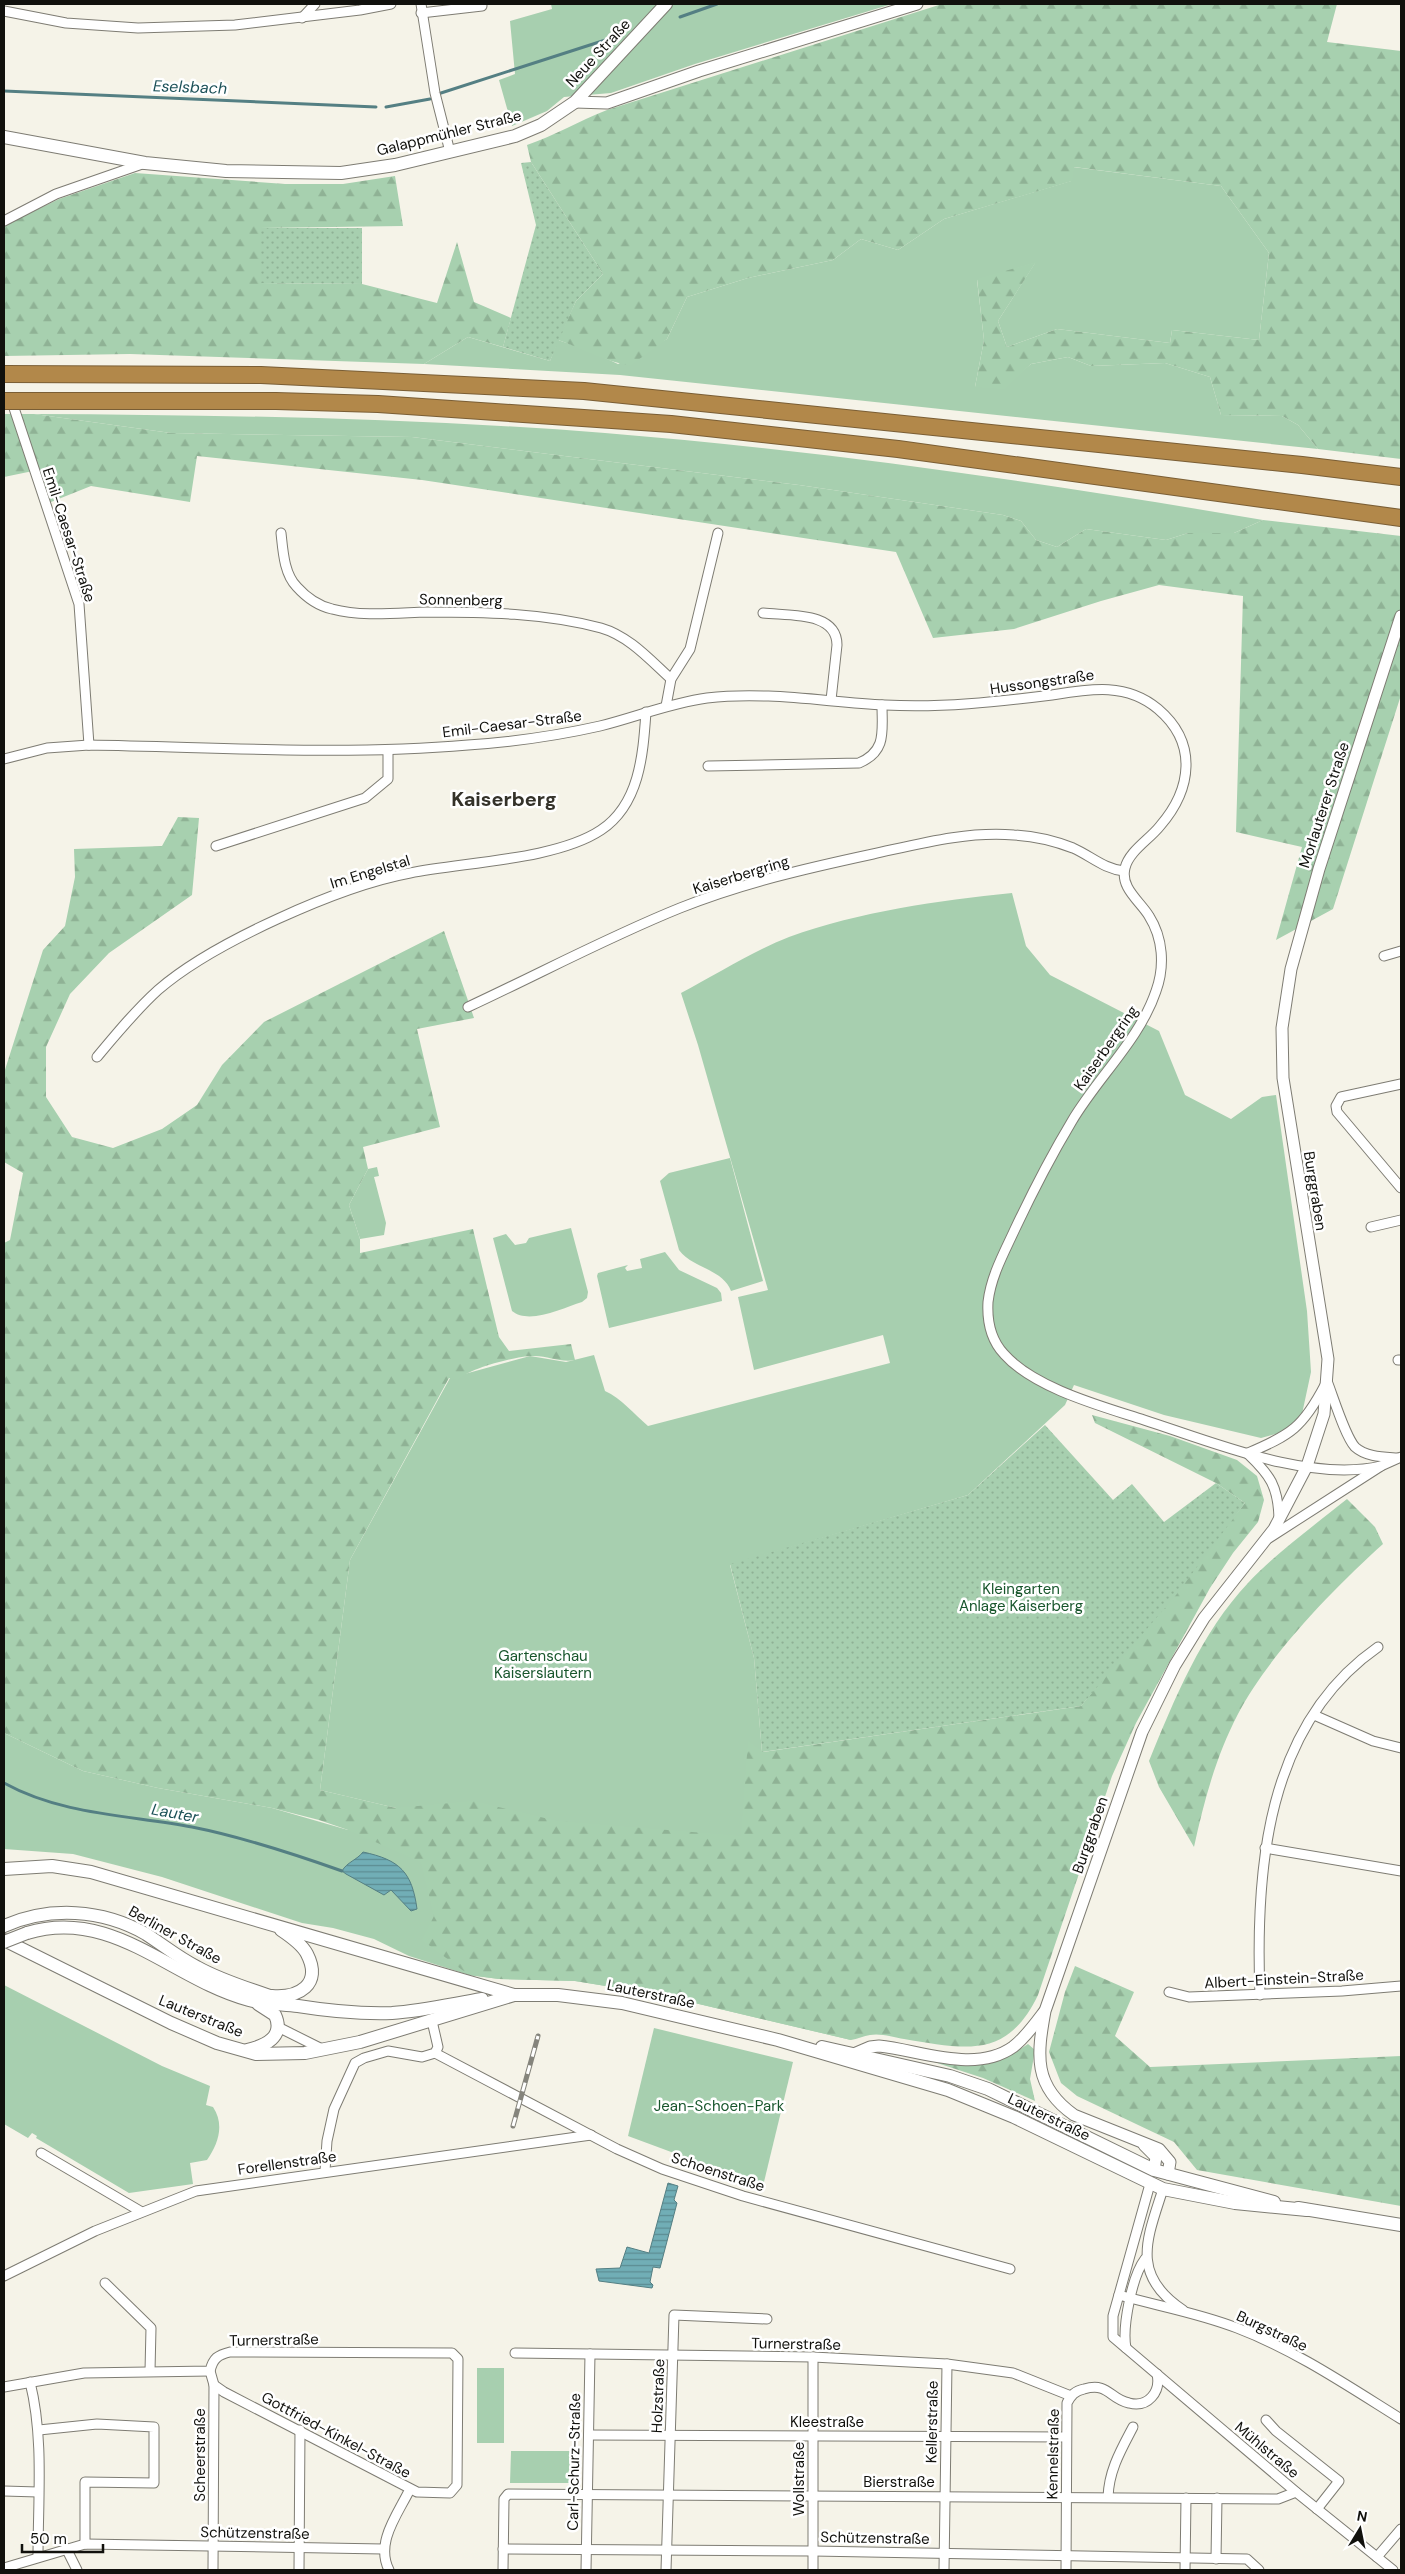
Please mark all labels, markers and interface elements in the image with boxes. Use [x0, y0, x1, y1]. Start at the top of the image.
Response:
street label: Neue Straße [561, 15, 635, 91]
water label: Eselsbach [152, 75, 228, 99]
street label: Galappmühler Straße [375, 105, 523, 161]
street label: Emil-Caesar-Straße [38, 465, 100, 605]
street label: Sonnenberg [419, 589, 503, 611]
street label: Hussongstraße [989, 665, 1095, 699]
street label: Emil-Caesar-Straße [441, 706, 583, 742]
street label: Morlauterer Straße [1294, 740, 1354, 870]
district label: Kaiserberg [451, 786, 557, 812]
street label: Im Engelstal [328, 850, 412, 894]
street label: Kaiserbergring [690, 851, 792, 899]
street label: Kaiserbergring [1069, 1001, 1143, 1095]
street label: Burggraben [1299, 1150, 1331, 1232]
park label: Kleingarten Anlage Kaiserberg [959, 1579, 1083, 1616]
park label: Gartenschau Kaiserslautern [494, 1646, 592, 1683]
street label: Burggraben [1068, 1794, 1112, 1876]
water label: Lauter [150, 1799, 201, 1828]
street label: Berliner Straße [125, 1901, 225, 1969]
street label: Albert-Einstein-Straße [1204, 1965, 1364, 1993]
street label: Lauterstraße [605, 1975, 697, 2013]
street label: Lauterstraße [156, 1990, 246, 2042]
street label: Lauterstraße [1004, 2088, 1094, 2146]
park label: Jean-Schoen-Park [654, 2096, 785, 2116]
street label: Forellenstraße [236, 2146, 338, 2180]
street label: Schoenstraße [669, 2148, 767, 2196]
street label: Burgstraße [1233, 2306, 1311, 2356]
street label: Turnerstraße [229, 2329, 319, 2351]
street label: Turnerstraße [751, 2333, 841, 2355]
street label: Holzstraße [647, 2359, 669, 2433]
street label: Kellerstraße [921, 2381, 943, 2463]
street label: Gottfried-Kinkel-Straße [258, 2387, 414, 2483]
street label: Carl-Schurz-Straße [563, 2393, 585, 2531]
street label: Scheerstraße [190, 2408, 210, 2502]
street label: Kennelstraße [1042, 2408, 1064, 2500]
street label: Kleestraße [790, 2412, 864, 2432]
street label: Mühlstraße [1231, 2417, 1303, 2483]
street label: Wollstraße [789, 2442, 809, 2516]
street label: Bierstraße [863, 2472, 935, 2492]
north arrow [1335, 2504, 1385, 2554]
text: N [1356, 2506, 1369, 2526]
scale bar [22, 2522, 104, 2554]
street label: Schützenstraße [200, 2522, 310, 2544]
street label: Schützenstraße [820, 2527, 930, 2549]
text: 50 m [30, 2529, 67, 2549]

